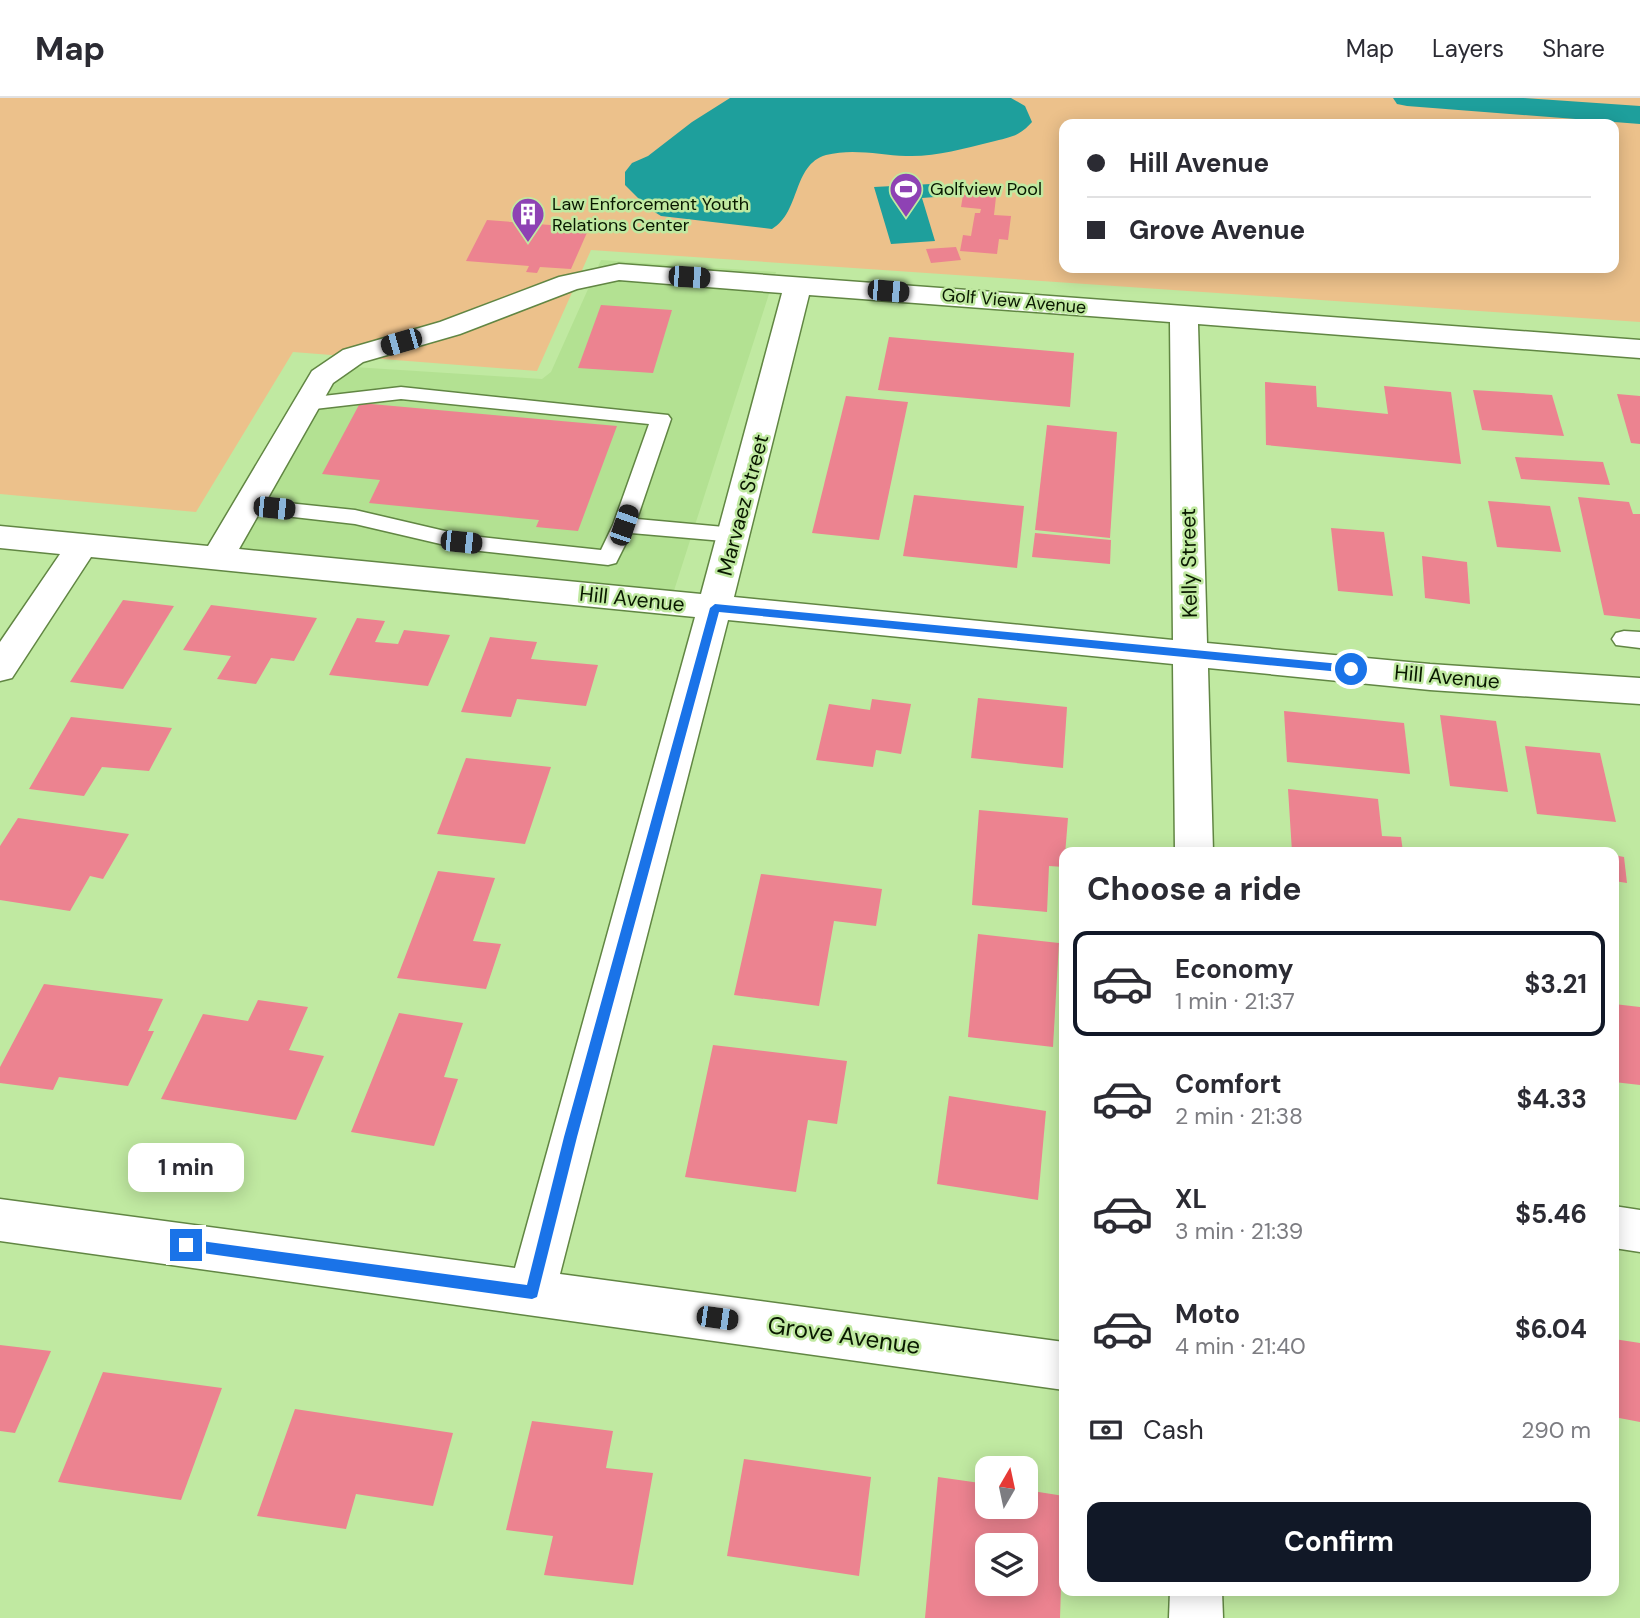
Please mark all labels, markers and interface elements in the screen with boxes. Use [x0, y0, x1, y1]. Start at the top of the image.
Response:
text: Map [35, 27, 105, 70]
text: Map [1346, 33, 1394, 64]
text: Layers [1432, 33, 1504, 64]
text: Share [1542, 33, 1605, 64]
text: Hill Avenue [1129, 146, 1269, 180]
sports icon: Golfview Pool [887, 170, 925, 219]
place label: Golfview Pool [930, 177, 1042, 201]
place label: Law Enforcement Youth Relations Center [552, 192, 749, 237]
building icon: Law Enforcement Youth Relations Center [509, 195, 547, 244]
text: Grove Avenue [1129, 213, 1305, 247]
car [668, 265, 711, 289]
car [867, 279, 910, 303]
street label: Golf View Avenue [941, 283, 1087, 319]
car [378, 326, 425, 358]
street label: Marvaez Street [711, 431, 775, 579]
car [253, 495, 296, 521]
car [608, 502, 641, 548]
street label: Kelly Street [1174, 508, 1204, 618]
car [440, 529, 483, 555]
street label: Hill Avenue [578, 580, 686, 618]
route start [1335, 653, 1367, 685]
street label: Hill Avenue [1393, 658, 1501, 696]
text: Choose a ride [1087, 868, 1302, 910]
icon: car [1091, 952, 1154, 1015]
text: Economy [1175, 952, 1293, 986]
text: $3.21 [1525, 967, 1587, 1001]
text: 1 min · 21:37 [1175, 986, 1295, 1016]
icon: car [1091, 1067, 1154, 1130]
text: Comfort [1175, 1067, 1281, 1101]
text: $4.33 [1516, 1082, 1587, 1116]
text: 2 min · 21:38 [1175, 1101, 1303, 1131]
callout: 1 min [128, 1144, 244, 1192]
text: 1 min [158, 1152, 214, 1182]
icon: car [1091, 1182, 1154, 1245]
text: XL [1175, 1182, 1207, 1216]
text: $5.46 [1515, 1197, 1587, 1231]
text: 3 min · 21:39 [1175, 1216, 1303, 1246]
route end [170, 1229, 202, 1261]
icon: car [1091, 1297, 1154, 1360]
text: Moto [1175, 1297, 1240, 1331]
car [695, 1305, 740, 1331]
street label: Grove Avenue [766, 1309, 922, 1361]
text: $6.04 [1515, 1312, 1587, 1346]
text: 4 min · 21:40 [1175, 1331, 1306, 1361]
icon: cash [1087, 1411, 1125, 1449]
text: Cash [1143, 1413, 1204, 1447]
text: 290 m [1521, 1415, 1591, 1445]
north arrow [975, 1456, 1038, 1519]
map controls [975, 1456, 1038, 1596]
button: Confirm [1087, 1502, 1591, 1582]
button: layers [975, 1533, 1038, 1596]

